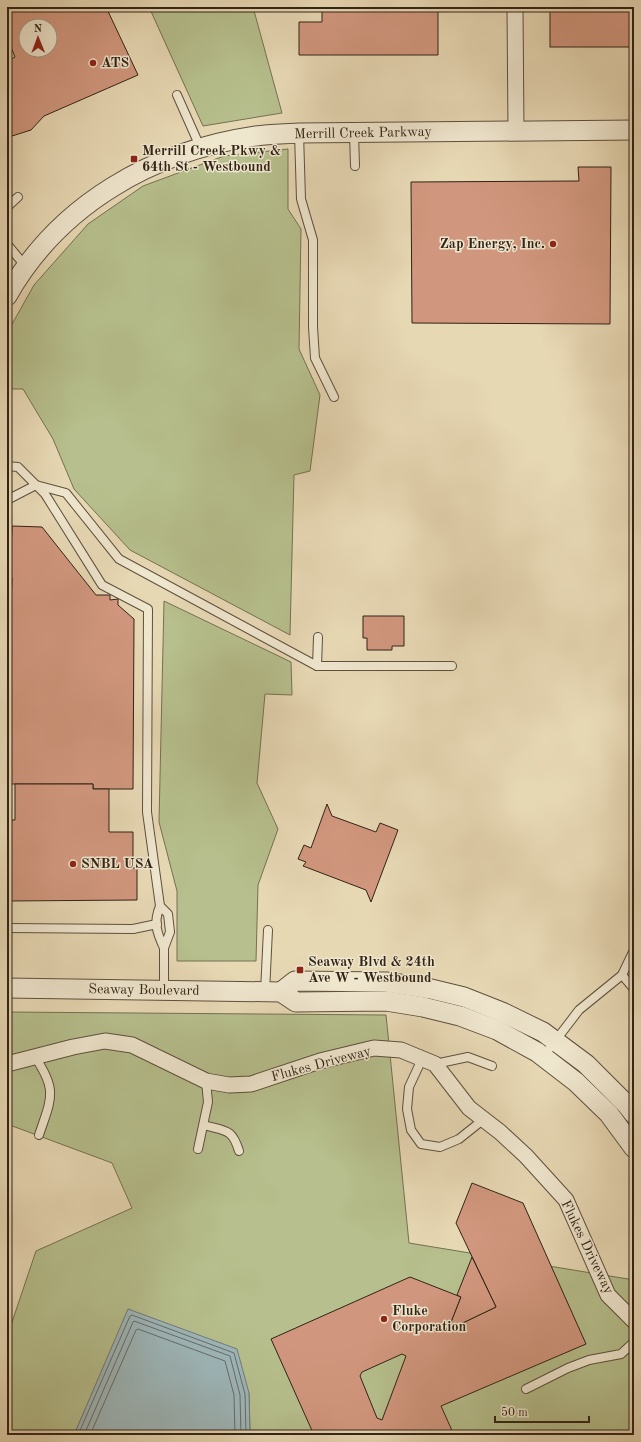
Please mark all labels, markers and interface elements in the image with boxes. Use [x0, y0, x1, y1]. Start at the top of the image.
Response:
north arrow [18, 18, 58, 58]
text: N [34, 24, 43, 35]
place label: ATS [101, 56, 129, 70]
marker: ATS [88, 58, 98, 68]
street label: Merrill Creek Parkway [294, 125, 432, 141]
place label: Merrill Creek Pkwy & 64th St - Westbound [142, 144, 281, 174]
marker: Merrill Creek Pkwy & 64th St - Westbound [129, 154, 139, 164]
place label: Zap Energy, Inc. [440, 237, 545, 251]
marker: Zap Energy, Inc. [548, 239, 558, 249]
place label: SNBL USA [81, 857, 154, 871]
marker: SNBL USA [68, 859, 78, 869]
place label: Seaway Blvd & 24th Ave W - Westbound [308, 955, 435, 985]
marker: Seaway Blvd & 24th Ave W - Westbound [295, 965, 305, 975]
street label: Seaway Boulevard [88, 982, 200, 998]
street label: Flukes Driveway [270, 1044, 373, 1084]
street label: Flukes Driveway [558, 1198, 616, 1297]
place label: Fluke Corporation [392, 1304, 467, 1334]
marker: Fluke Corporation [379, 1314, 389, 1324]
scale bar [495, 1398, 589, 1424]
text: 50 m [501, 1406, 528, 1419]

